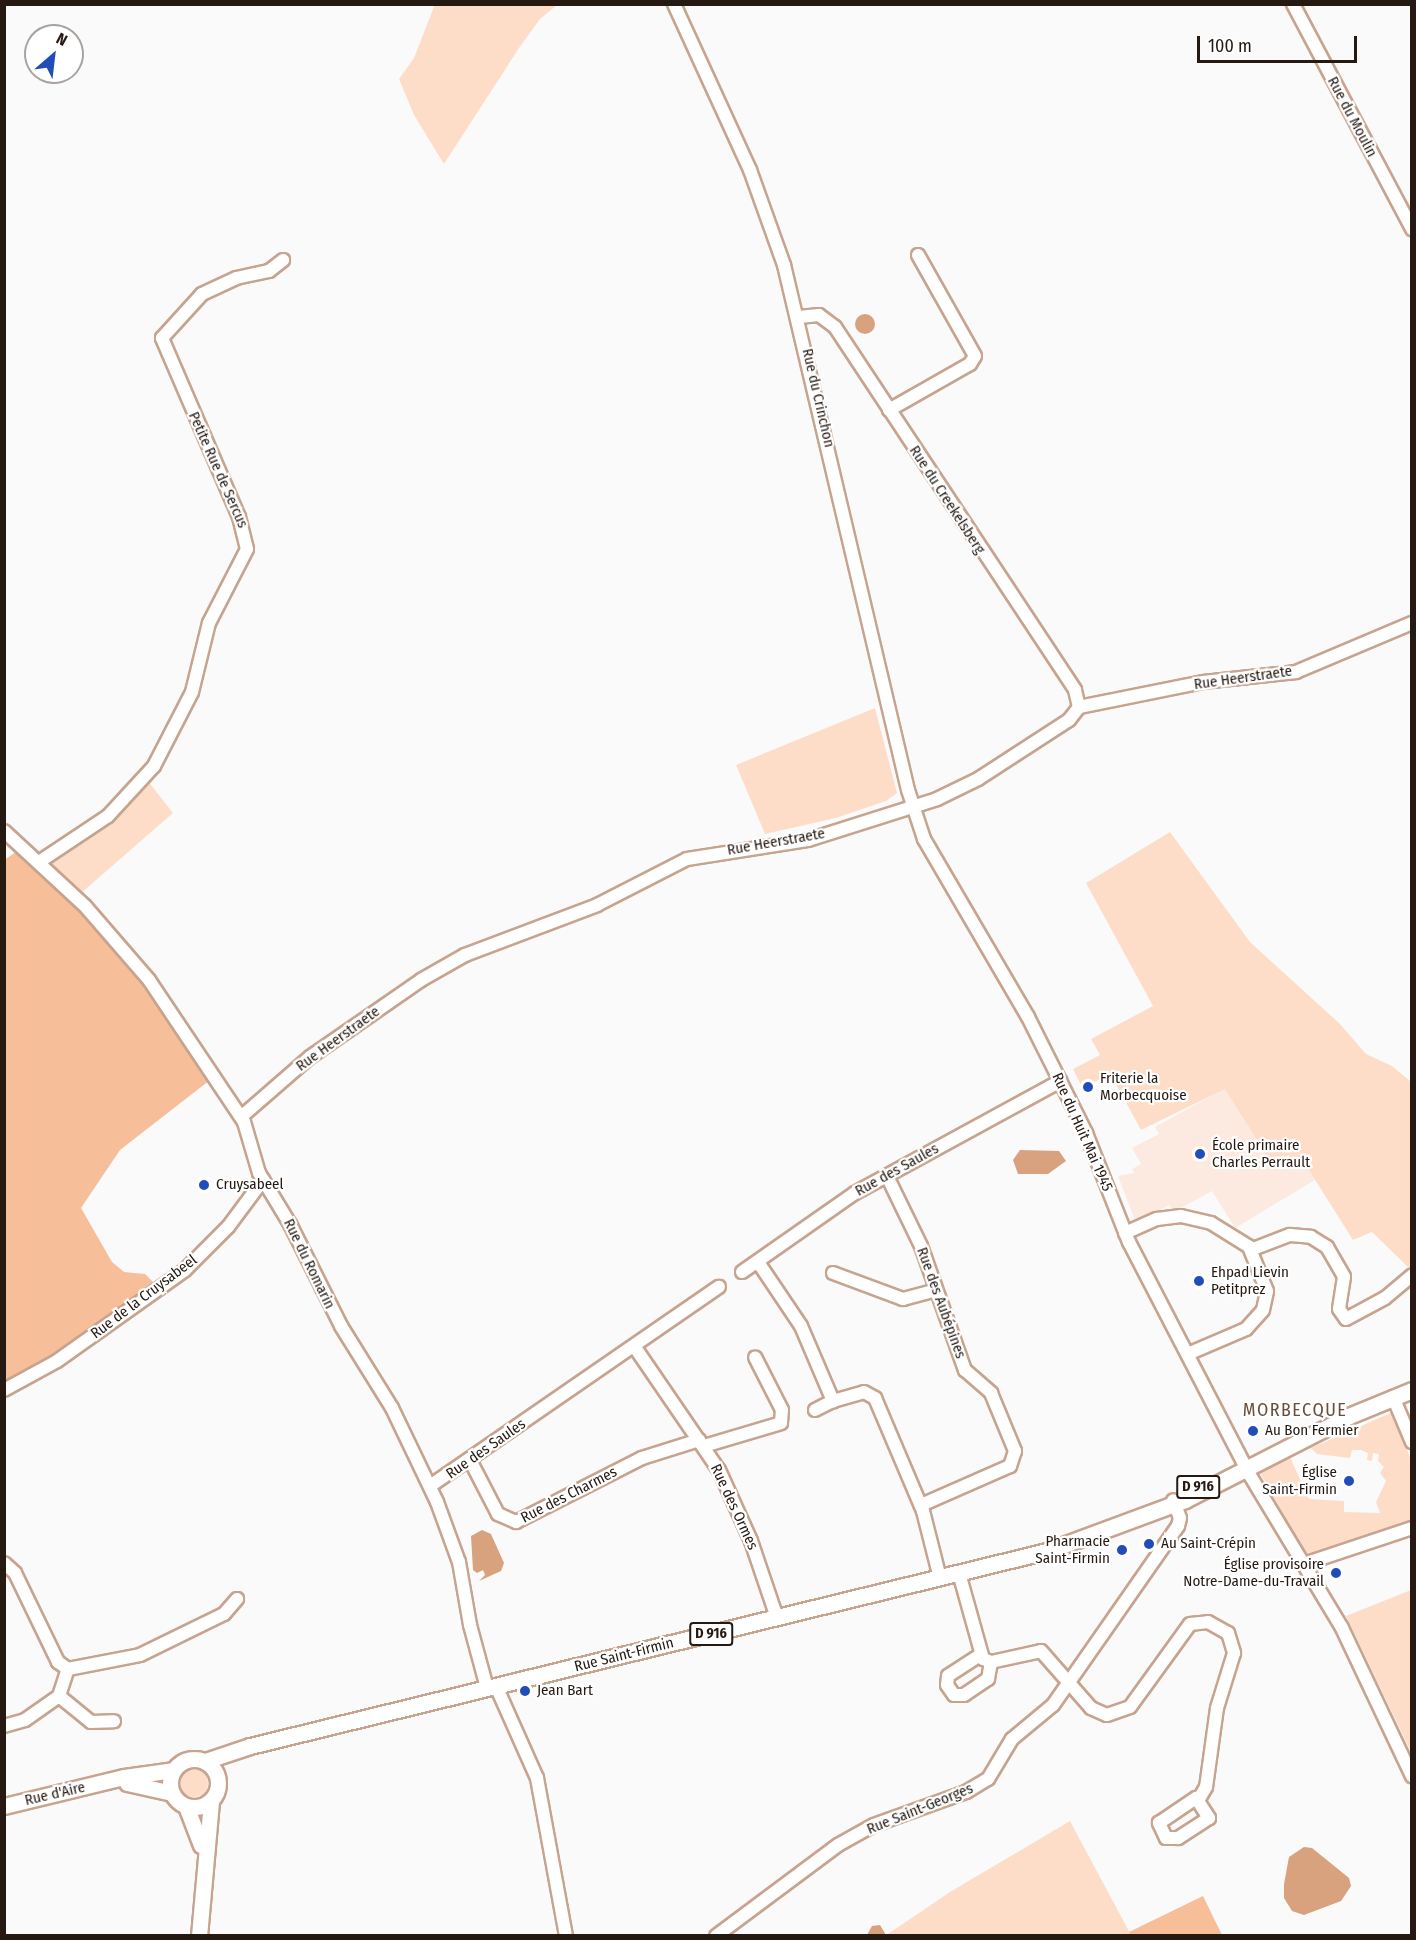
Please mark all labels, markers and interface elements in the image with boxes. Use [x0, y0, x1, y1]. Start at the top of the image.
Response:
north arrow [24, 24, 84, 84]
scale bar [1200, 24, 1360, 62]
text: N [53, 29, 70, 50]
text: 100 m [1208, 35, 1252, 57]
street label: Rue du Moulin [1323, 74, 1381, 160]
street label: Rue du Crinchon [798, 347, 838, 449]
street label: Petite Rue de Sercus [184, 409, 252, 531]
street label: Rue du Creekelsberg [905, 442, 989, 558]
street label: Rue Heerstraete [1193, 662, 1293, 694]
street label: Rue Heerstraete [726, 825, 826, 859]
street label: Rue Heerstraete [293, 1003, 383, 1075]
place label: Friterie la Morbecquoise [1100, 1069, 1187, 1104]
street label: Rue du Huit Mai 1945 [1048, 1070, 1116, 1194]
marker: Friterie la Morbecquoise [1081, 1080, 1095, 1094]
place label: École primaire Charles Perrault [1212, 1136, 1310, 1171]
street label: Rue des Saules [852, 1140, 942, 1200]
marker: École primaire Charles Perrault [1193, 1147, 1207, 1161]
place label: Cruysabeel [216, 1176, 283, 1194]
marker: Cruysabeel [197, 1178, 211, 1192]
street label: Rue du Romarin [279, 1216, 339, 1312]
street label: Rue des Aubépines [913, 1245, 969, 1361]
street label: Rue de la Cruysabeel [87, 1251, 201, 1343]
place label: Ehpad Lievin Petitprez [1211, 1263, 1289, 1298]
marker: Ehpad Lievin Petitprez [1192, 1274, 1206, 1288]
district label: MORBECQUE [1243, 1399, 1347, 1421]
street label: Rue des Saules [443, 1415, 529, 1483]
place label: Au Bon Fermier [1265, 1422, 1358, 1440]
marker: Au Bon Fermier [1246, 1424, 1260, 1438]
street label: Rue des Ormes [706, 1461, 762, 1553]
street label: Rue des Charmes [518, 1463, 620, 1527]
place label: Église Saint-Firmin [1262, 1463, 1337, 1498]
marker: Église Saint-Firmin [1342, 1474, 1356, 1488]
road number: D 916 [1176, 1476, 1220, 1498]
place label: Pharmacie Saint-Firmin [1035, 1532, 1110, 1567]
place label: Au Saint-Crépin [1161, 1535, 1256, 1553]
marker: Au Saint-Crépin [1142, 1537, 1156, 1551]
marker: Pharmacie Saint-Firmin [1115, 1543, 1129, 1557]
place label: Église provisoire Notre-Dame-du-Travail [1183, 1555, 1324, 1590]
marker: Église provisoire Notre-Dame-du-Travail [1329, 1566, 1343, 1580]
road number: D 916 [688, 1623, 734, 1645]
street label: Rue Saint-Firmin [573, 1634, 675, 1676]
place label: Jean Bart [537, 1682, 593, 1700]
marker: Jean Bart [518, 1684, 532, 1698]
street label: Rue d'Aire [23, 1778, 87, 1810]
street label: Rue Saint-Georges [864, 1780, 976, 1838]

